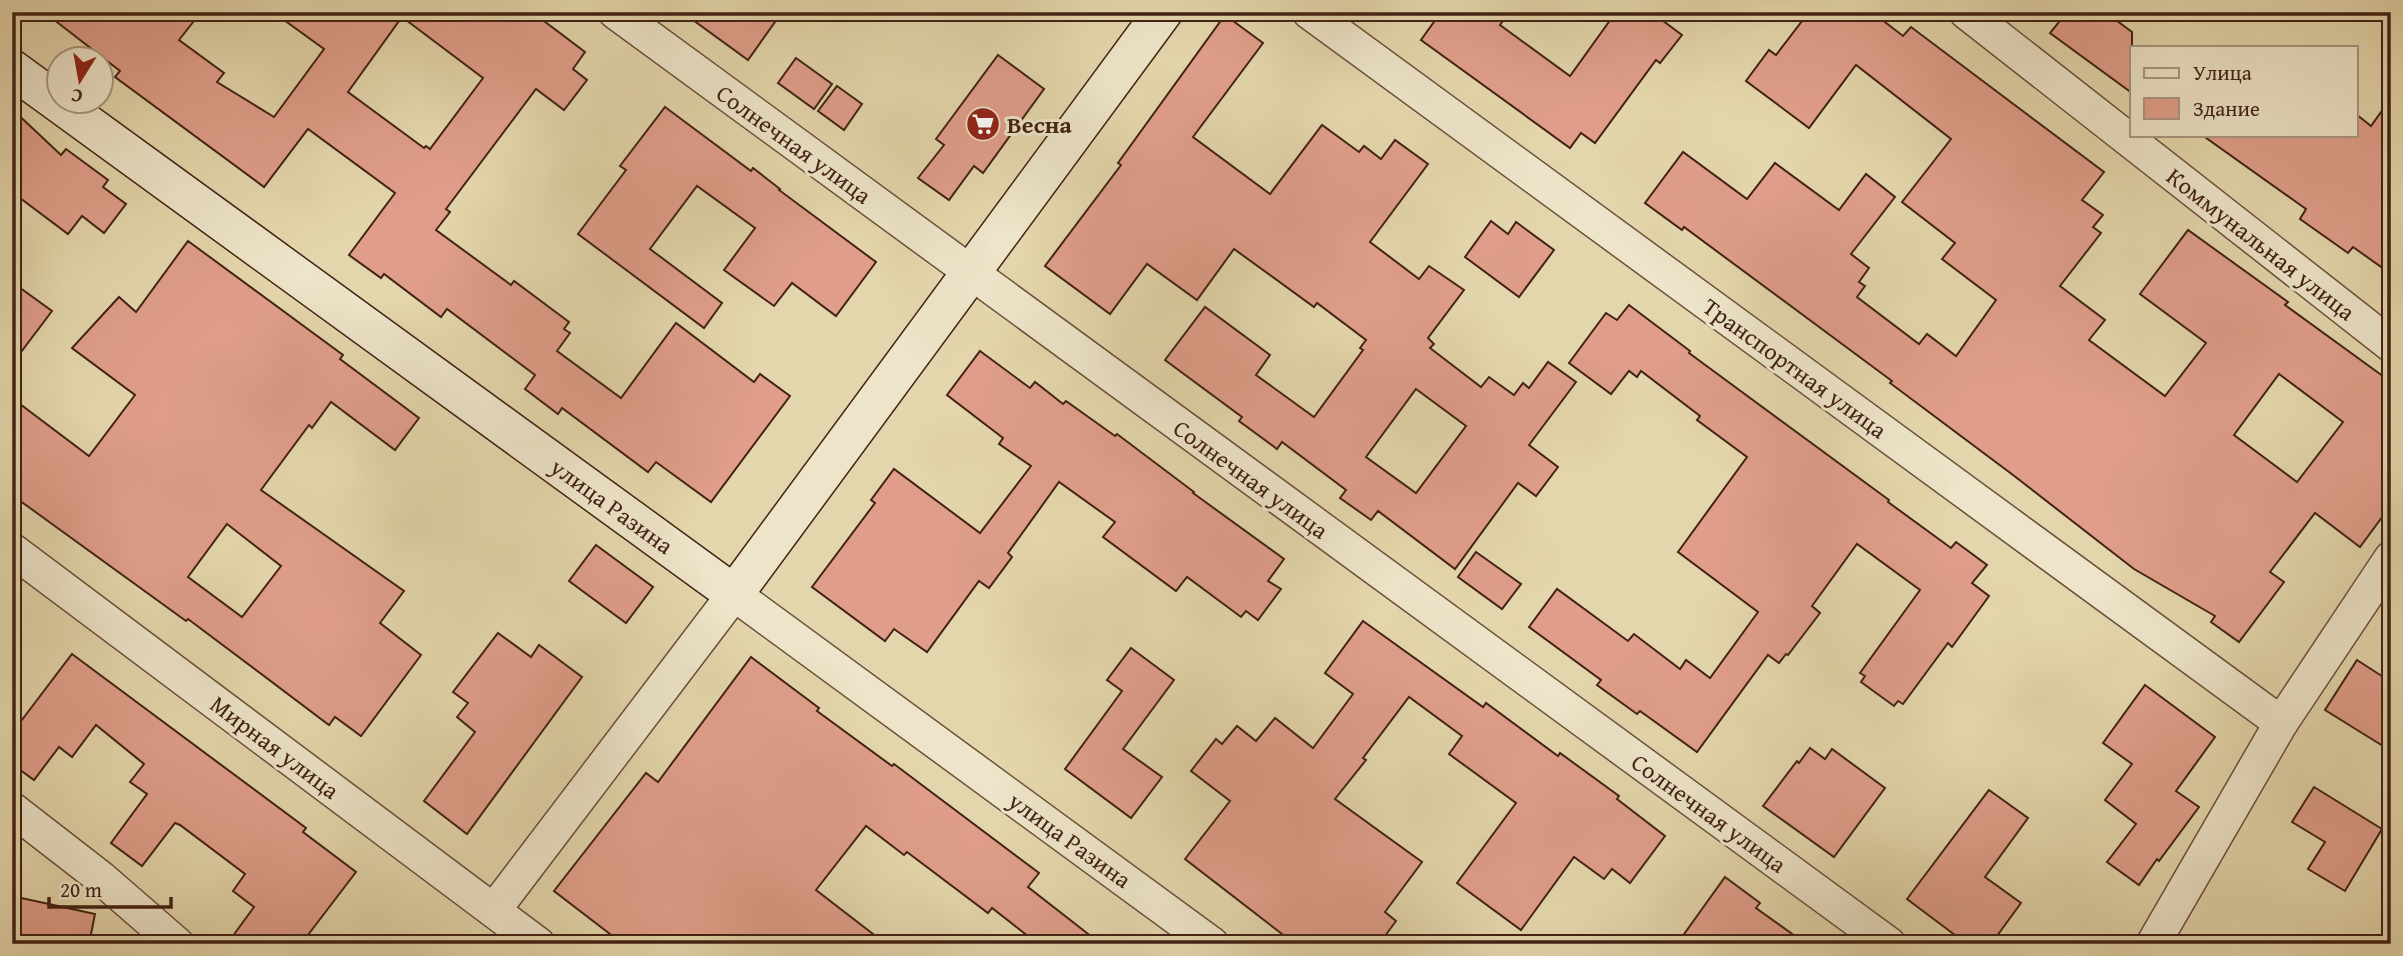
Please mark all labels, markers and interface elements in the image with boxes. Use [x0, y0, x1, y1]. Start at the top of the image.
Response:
north arrow [46, 46, 116, 116]
legend [2130, 46, 2358, 136]
text: Улица [2193, 57, 2252, 88]
street label: Солнечная улица [709, 76, 879, 213]
text: С [69, 82, 85, 111]
text: Здание [2193, 93, 2260, 124]
supermarket icon: Весна [964, 105, 1002, 143]
place label: Весна [1007, 107, 1072, 142]
street label: Коммунальная улица [2159, 159, 2363, 329]
street label: Транспортная улица [1696, 289, 1895, 447]
street label: Солнечная улица [1166, 411, 1336, 548]
street label: улица Разина [542, 449, 681, 563]
street label: Мирная улица [203, 687, 347, 808]
street label: Солнечная улица [1624, 745, 1794, 882]
street label: улица Разина [1000, 783, 1139, 897]
scale bar [49, 865, 172, 909]
text: 20 m [60, 874, 102, 905]

